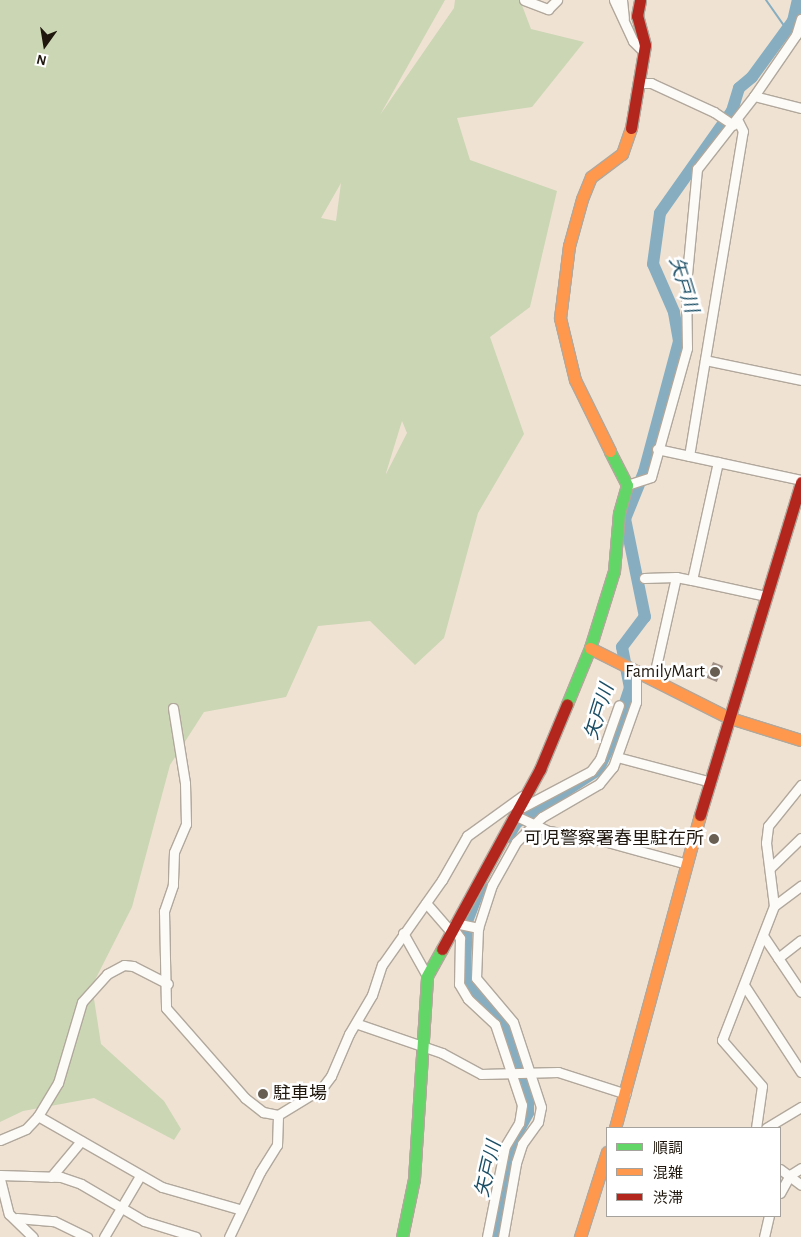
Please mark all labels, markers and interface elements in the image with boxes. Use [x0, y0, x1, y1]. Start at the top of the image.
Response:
north arrow [20, 20, 70, 70]
text: N [35, 52, 48, 68]
water label: 矢戸川 [664, 254, 702, 316]
place label: FamilyMart [625, 661, 705, 683]
marker: FamilyMart [709, 666, 721, 678]
water label: 矢戸川 [581, 681, 619, 743]
place label: 可児警察署春里駐在所 [524, 828, 704, 850]
marker: 可児警察署春里駐在所 [708, 833, 720, 845]
place label: 駐車場 [273, 1083, 327, 1105]
marker: 駐車場 [257, 1088, 269, 1100]
legend [606, 1127, 781, 1217]
water label: 矢戸川 [471, 1139, 507, 1199]
text: 順調 [653, 1141, 683, 1156]
text: 混雑 [653, 1166, 683, 1181]
text: 渋滞 [653, 1191, 683, 1206]

